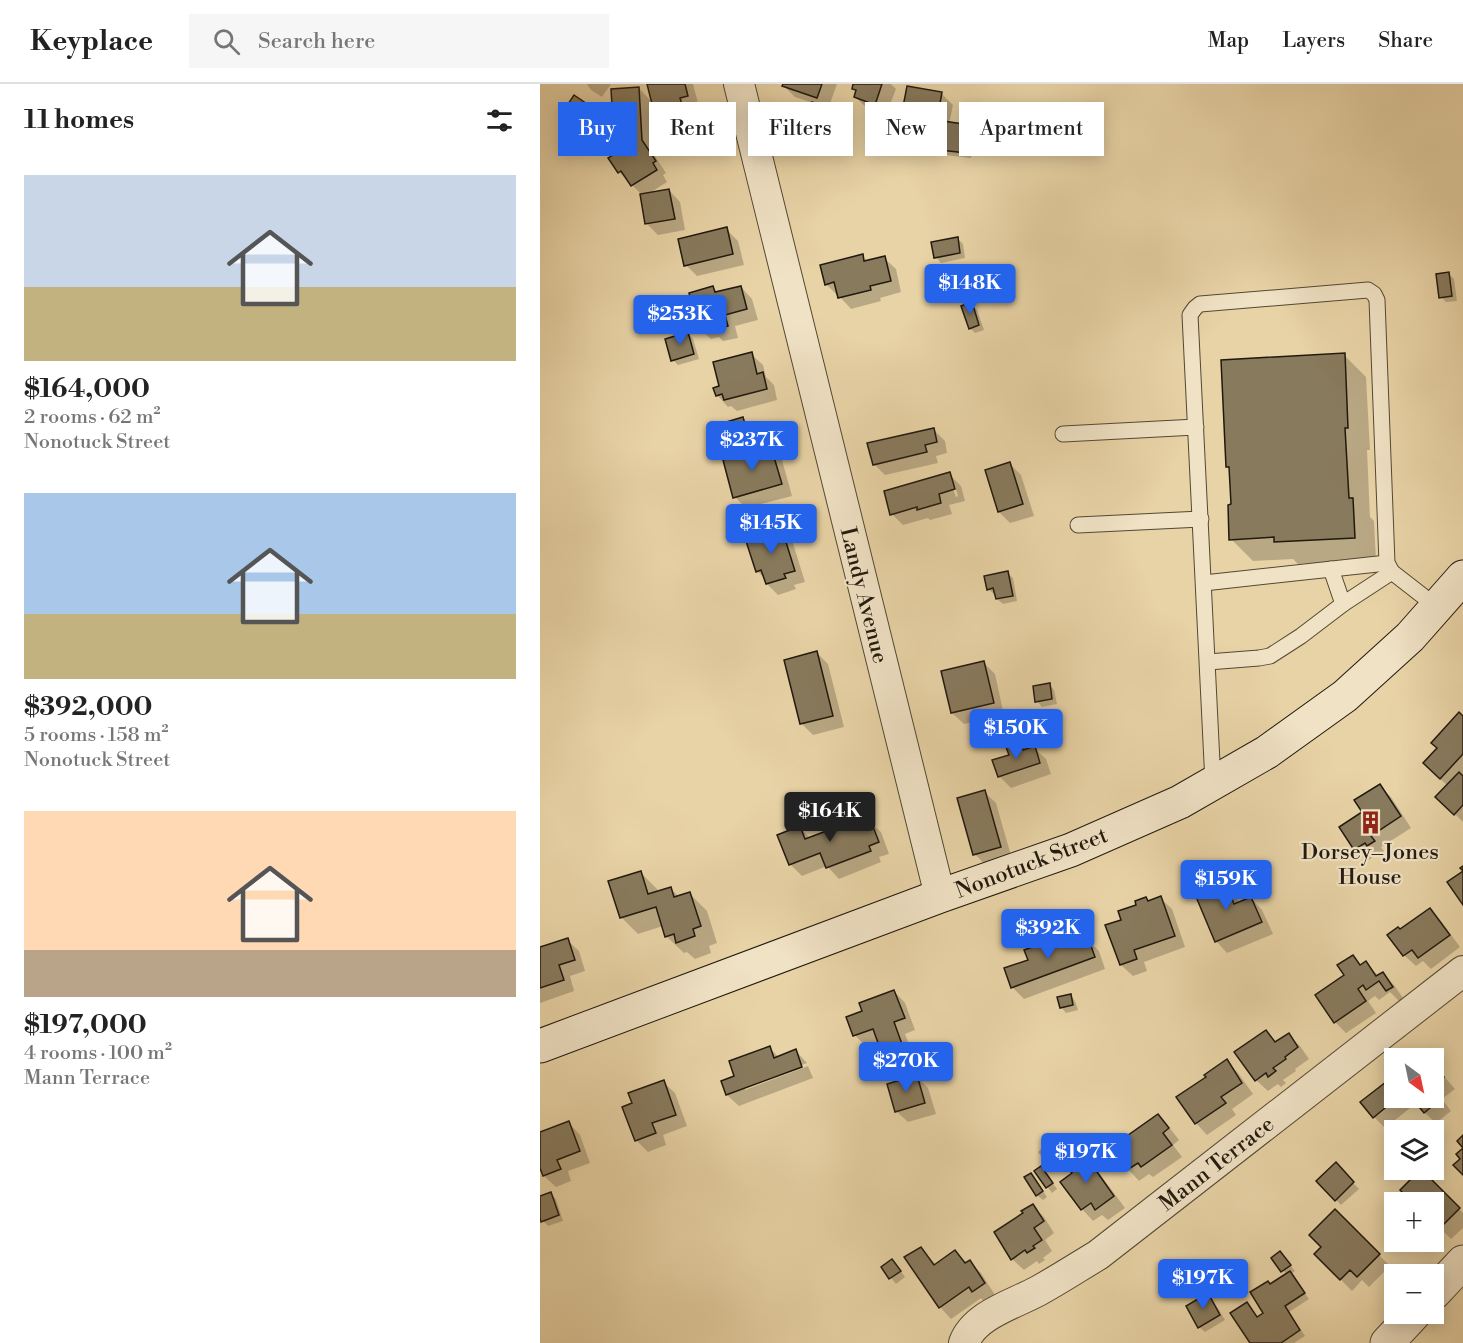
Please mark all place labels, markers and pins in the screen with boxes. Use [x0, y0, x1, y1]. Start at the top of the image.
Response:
pin: $148K [928, 264, 1012, 315]
pin: $253K [638, 295, 722, 346]
pin: $237K [710, 421, 794, 472]
pin: $145K [729, 504, 813, 555]
pin: $150K [974, 709, 1058, 760]
pin: $164K [788, 792, 872, 843]
building icon: Dorsey–Jones House [1357, 809, 1383, 835]
place label: Dorsey–Jones House [1301, 839, 1439, 891]
pin: $159K [1184, 860, 1268, 911]
pin: $392K [1006, 909, 1090, 960]
pin: $270K [864, 1042, 948, 1093]
pin: $197K [1044, 1133, 1128, 1184]
pin: $197K [1161, 1259, 1245, 1310]

